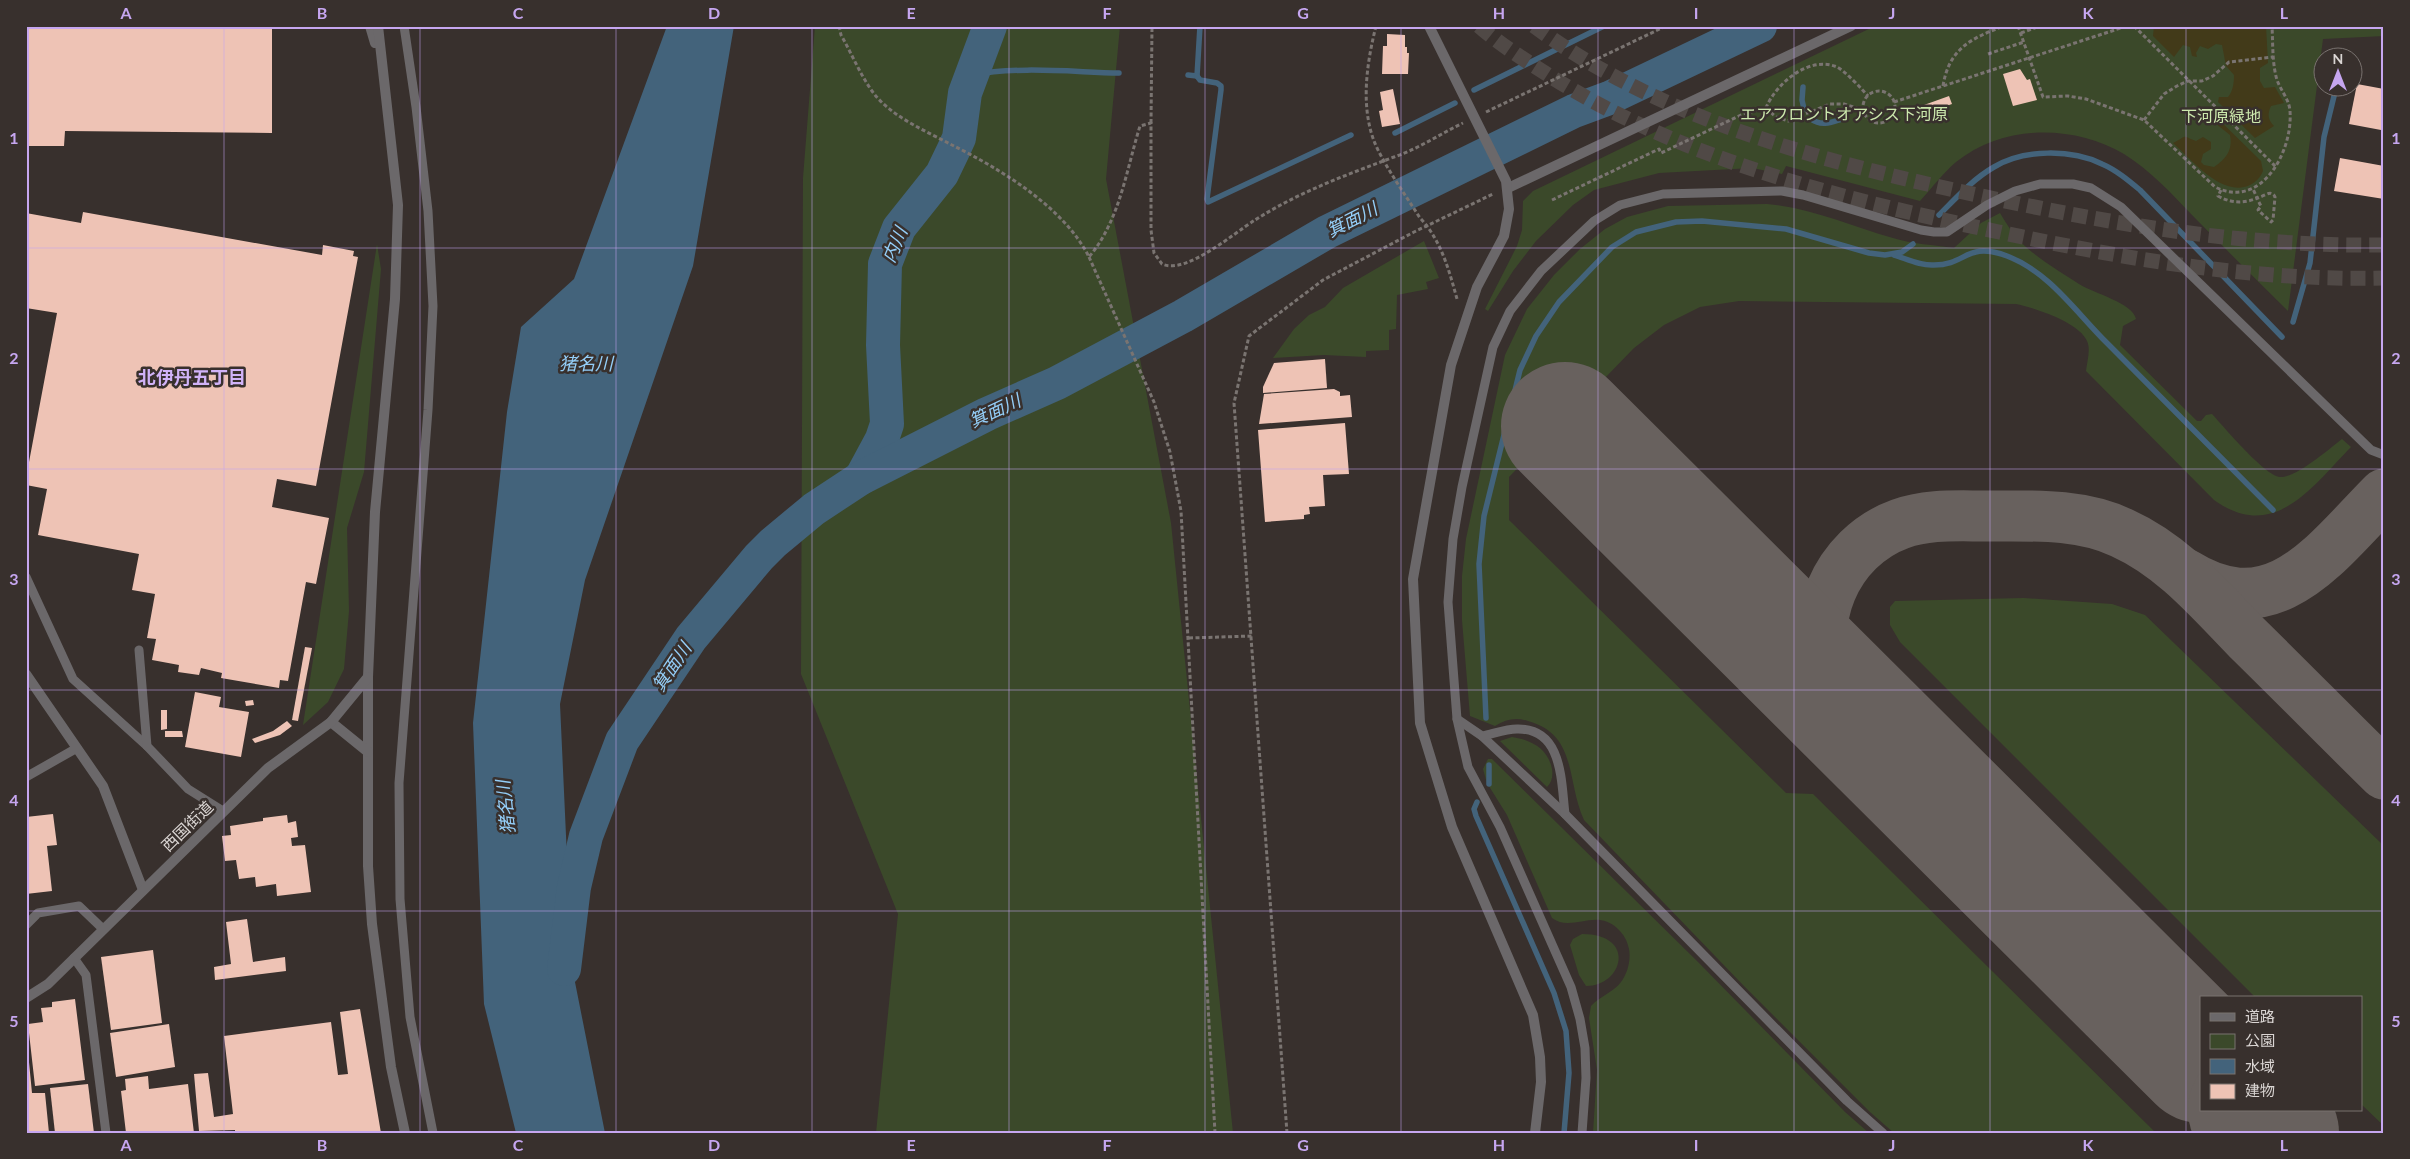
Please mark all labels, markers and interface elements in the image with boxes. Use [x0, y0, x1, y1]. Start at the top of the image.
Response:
text: A [119, 3, 132, 22]
text: B [317, 3, 327, 22]
text: C [513, 3, 524, 22]
text: D [708, 3, 720, 22]
text: E [906, 3, 916, 22]
text: F [1102, 3, 1112, 22]
text: G [1297, 3, 1309, 22]
text: H [1493, 3, 1505, 22]
text: I [1694, 3, 1698, 22]
text: J [1889, 3, 1895, 22]
text: K [2083, 3, 2095, 22]
text: L [2280, 3, 2289, 22]
north arrow [2312, 48, 2362, 98]
text: N [2333, 50, 2343, 67]
park label: エアフロントオアシス下河原 [1740, 104, 1948, 123]
park label: 下河原緑地 [2181, 106, 2261, 125]
text: 1 [9, 128, 19, 147]
text: 1 [2391, 128, 2401, 147]
water label: 箕面川 [1322, 196, 1382, 241]
water label: 内川 [877, 222, 912, 265]
text: 2 [9, 348, 19, 367]
text: 2 [2391, 348, 2401, 367]
water label: 猪名川 [559, 352, 615, 374]
district label: 北伊丹五丁目 [138, 366, 246, 388]
water label: 箕面川 [965, 388, 1026, 431]
text: 3 [9, 569, 19, 588]
text: 3 [2391, 569, 2401, 588]
water label: 箕面川 [647, 636, 697, 695]
water label: 猪名川 [491, 777, 519, 835]
text: 4 [9, 790, 19, 809]
text: 4 [2391, 790, 2401, 809]
street label: 西国街道 [157, 797, 216, 855]
legend [2200, 996, 2362, 1112]
text: 道路 [2245, 1007, 2275, 1025]
text: 5 [9, 1011, 19, 1030]
text: 5 [2391, 1011, 2401, 1030]
text: 公園 [2245, 1031, 2275, 1049]
text: 水域 [2245, 1057, 2275, 1075]
text: 建物 [2245, 1081, 2275, 1099]
text: A [119, 1135, 132, 1154]
text: B [317, 1135, 327, 1154]
text: C [513, 1135, 524, 1154]
text: D [708, 1135, 720, 1154]
text: E [906, 1135, 916, 1154]
text: F [1102, 1135, 1112, 1154]
text: G [1297, 1135, 1309, 1154]
text: H [1493, 1135, 1505, 1154]
text: I [1694, 1135, 1698, 1154]
text: J [1889, 1135, 1895, 1154]
text: K [2083, 1135, 2095, 1154]
text: L [2280, 1135, 2289, 1154]

